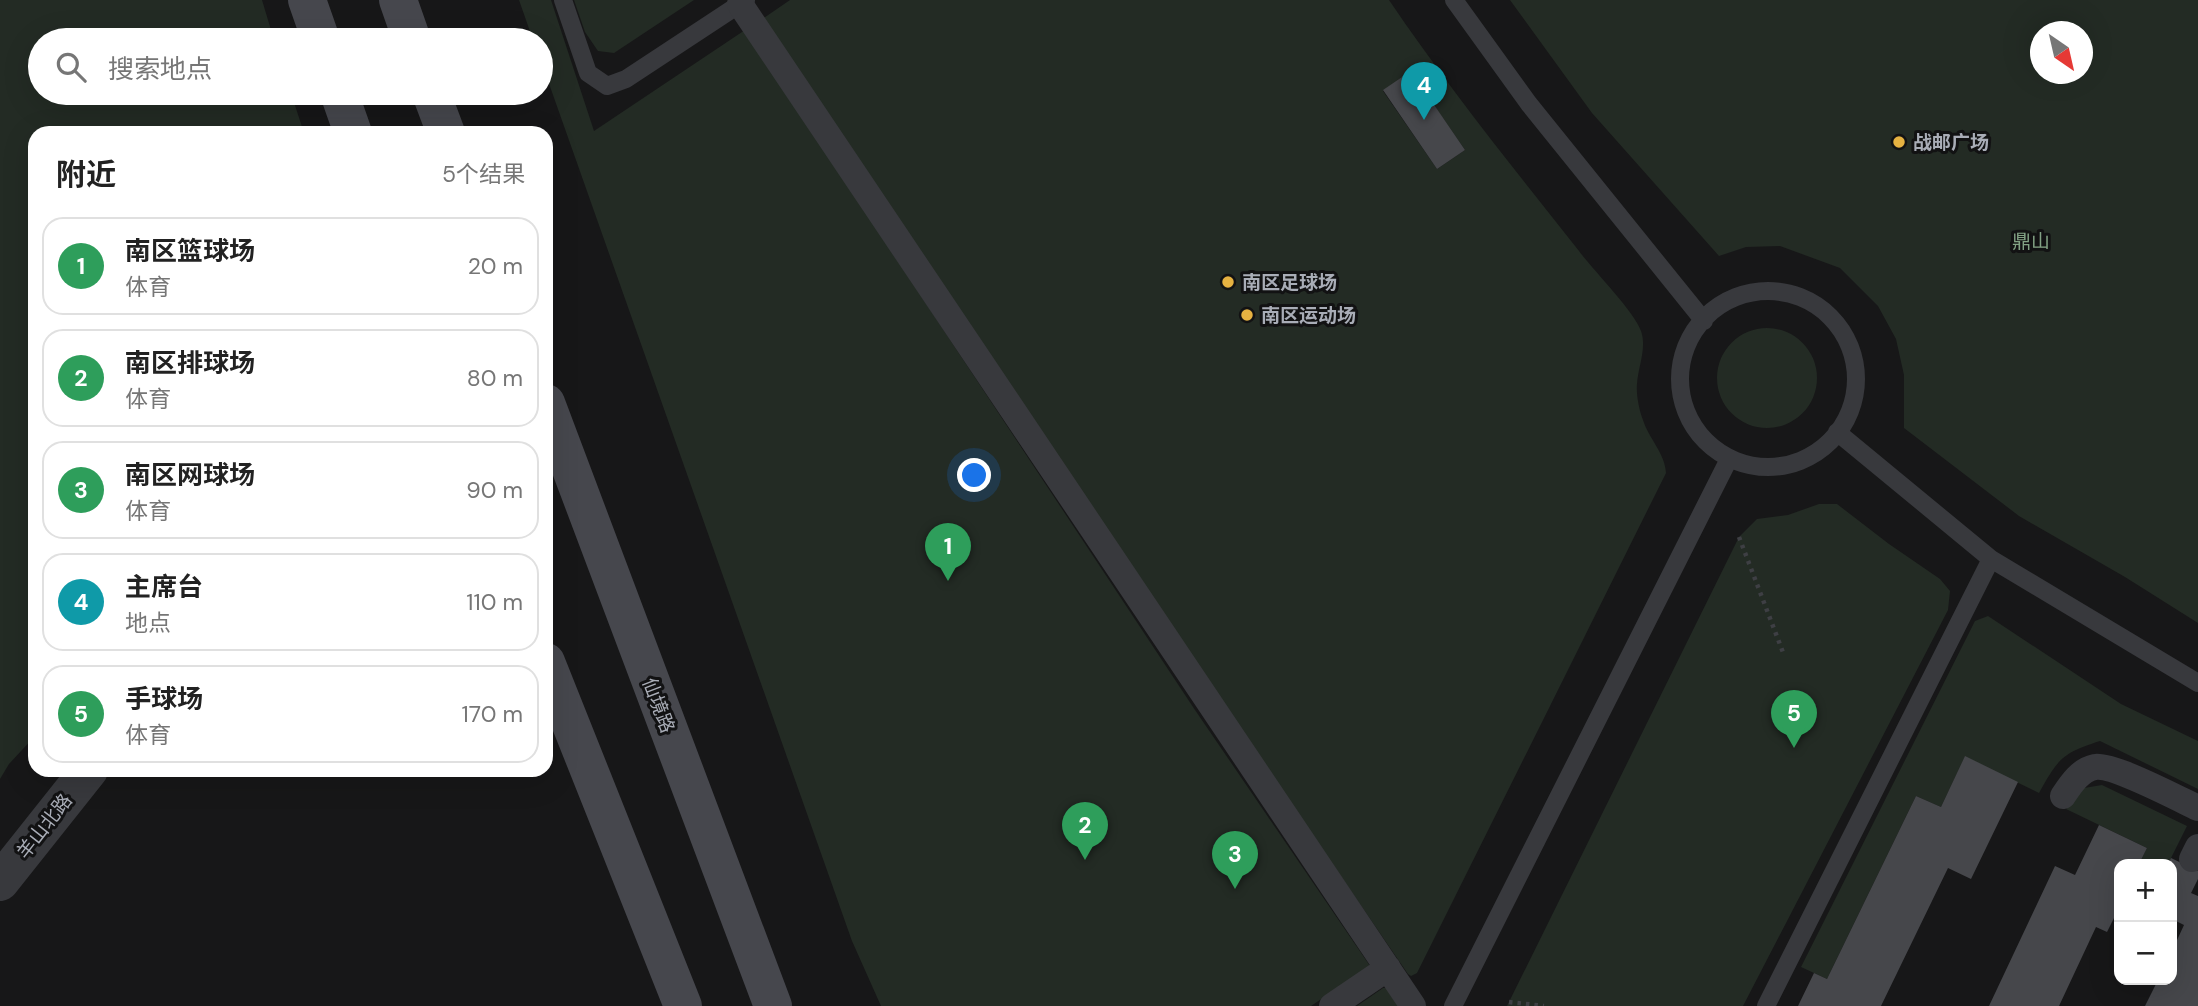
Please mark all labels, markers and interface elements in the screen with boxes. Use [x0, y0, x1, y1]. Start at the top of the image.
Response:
north arrow [2030, 21, 2093, 84]
search box [28, 28, 553, 105]
icon: search [52, 48, 90, 86]
text: 搜索地点 [108, 52, 212, 86]
pin: 4 [1401, 62, 1447, 120]
place label: 战邮广场 [1913, 130, 1989, 155]
marker: 战邮广场 [1891, 134, 1907, 150]
text: 附近 [56, 155, 116, 194]
text: 5个结果 [442, 159, 525, 189]
park label: 鼎山 [2012, 229, 2050, 254]
text: 南区篮球场 [125, 234, 255, 268]
text: 1 [77, 251, 85, 281]
text: 20 m [468, 251, 523, 281]
place label: 南区足球场 [1242, 270, 1337, 295]
text: 体育 [125, 272, 171, 302]
marker: 南区足球场 [1220, 274, 1236, 290]
place label: 南区运动场 [1261, 303, 1356, 328]
marker: 南区运动场 [1239, 307, 1255, 323]
text: 南区排球场 [125, 346, 255, 380]
text: 2 [74, 363, 88, 393]
text: 80 m [467, 363, 523, 393]
text: 体育 [125, 384, 171, 414]
text: 南区网球场 [125, 458, 255, 492]
your location [957, 458, 991, 492]
text: 3 [74, 475, 88, 505]
text: 90 m [466, 475, 523, 505]
text: 体育 [125, 496, 171, 526]
pin: 1 [925, 523, 971, 581]
text: 主席台 [125, 570, 203, 604]
text: 4 [74, 587, 88, 617]
text: 110 m [466, 587, 523, 617]
text: 地点 [125, 608, 171, 638]
street label: 仙境路 [637, 674, 680, 736]
text: 手球场 [125, 682, 203, 716]
pin: 5 [1771, 690, 1817, 748]
text: 5 [74, 699, 88, 729]
text: 170 m [462, 699, 523, 729]
text: 体育 [125, 720, 171, 750]
street label: 羊山北路 [11, 789, 78, 864]
pin: 2 [1062, 802, 1108, 860]
pin: 3 [1212, 831, 1258, 889]
map controls [2114, 859, 2177, 985]
button: + [2114, 859, 2177, 922]
button: − [2114, 922, 2177, 985]

